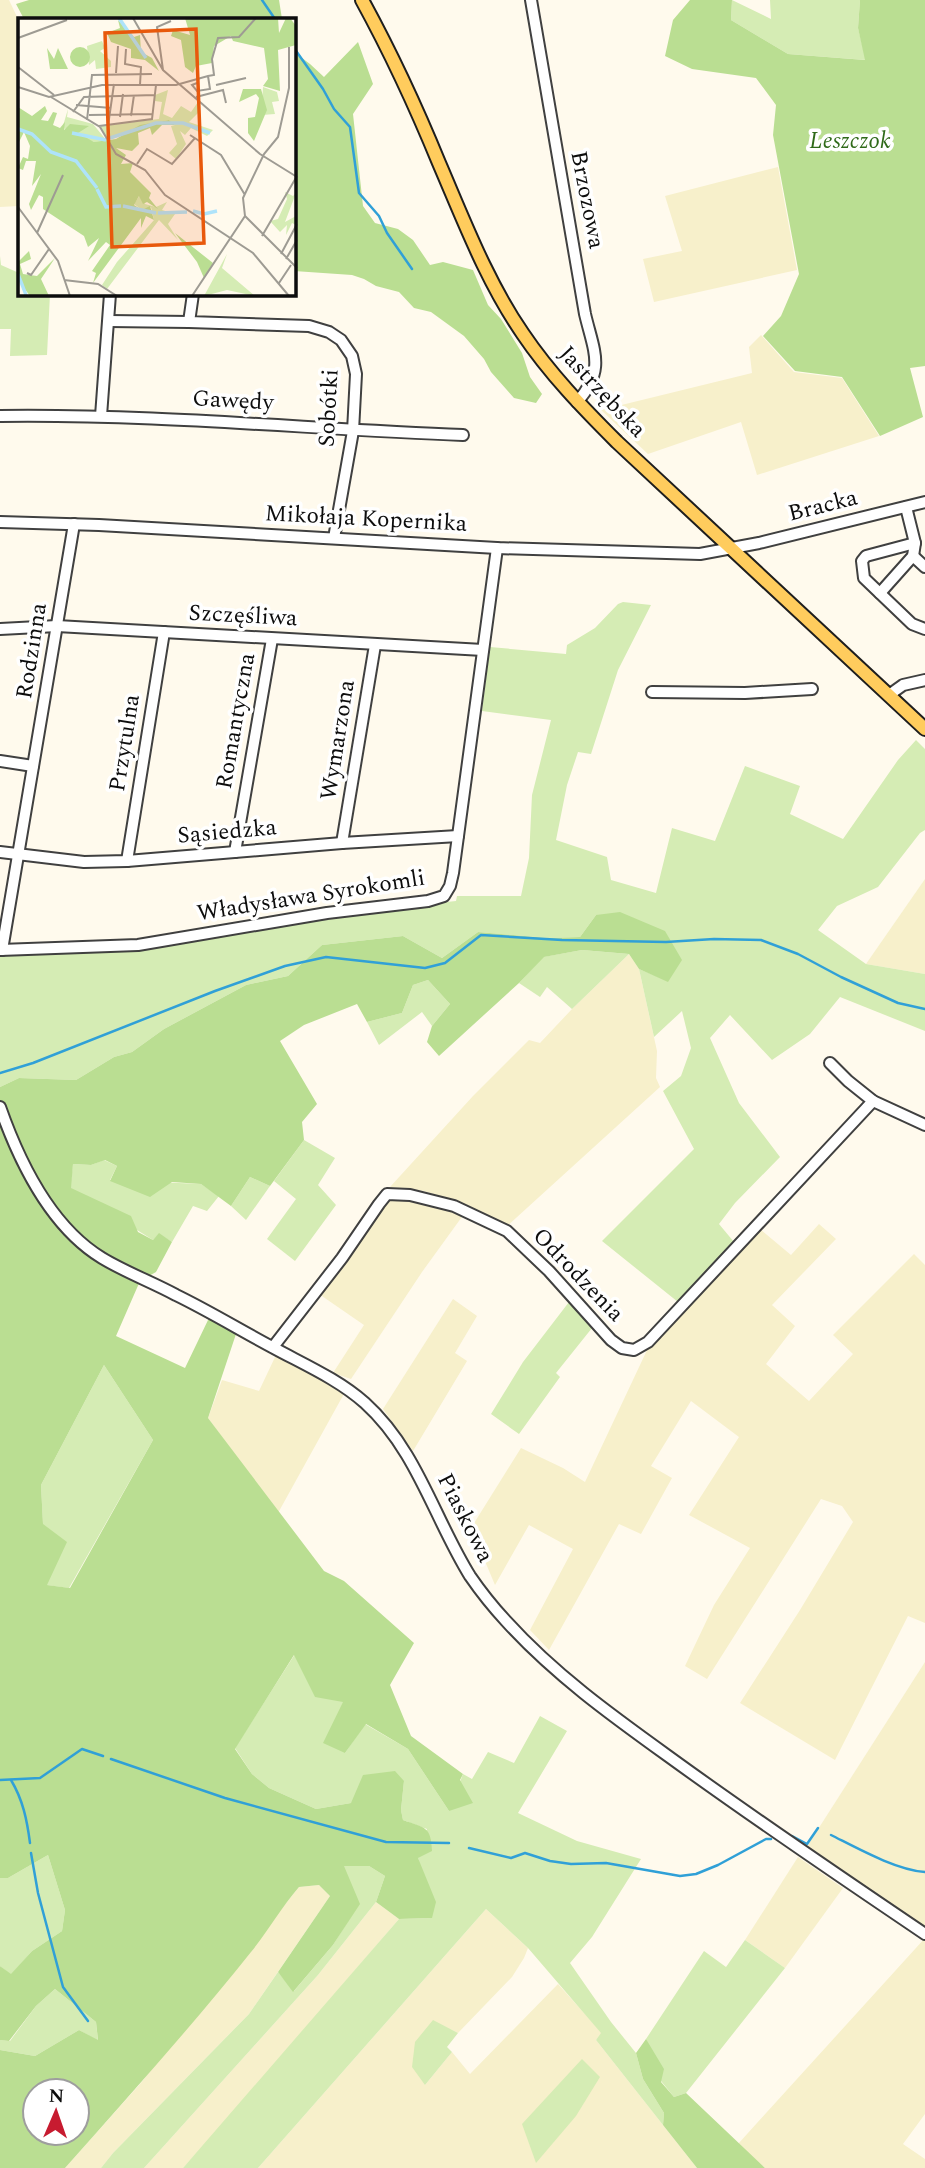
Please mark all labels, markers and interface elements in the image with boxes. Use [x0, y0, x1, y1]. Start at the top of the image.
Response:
inset map [18, 18, 296, 296]
park label: Leszczok [809, 124, 891, 159]
street label: Brzozowa [560, 148, 614, 252]
street label: Jastrzębska [550, 338, 654, 446]
street label: Sobótki [309, 368, 349, 448]
street label: Gawędy [192, 381, 275, 421]
street label: Bracka [785, 480, 861, 532]
street label: Mikołaja Kopernika [264, 496, 468, 542]
street label: Szczęśliwa [188, 596, 298, 636]
street label: Rodzinna [7, 600, 57, 702]
street label: Romantyczna [207, 650, 265, 792]
street label: Wymarzona [311, 677, 365, 803]
street label: Przytulna [100, 692, 150, 794]
street label: Sąsiedzka [176, 810, 278, 854]
street label: Władysława Syrokomli [194, 861, 428, 931]
street label: Odrodzenia [524, 1220, 632, 1330]
street label: Piaskowa [428, 1467, 502, 1569]
north arrow [21, 2077, 91, 2147]
text: N [48, 2082, 65, 2111]

